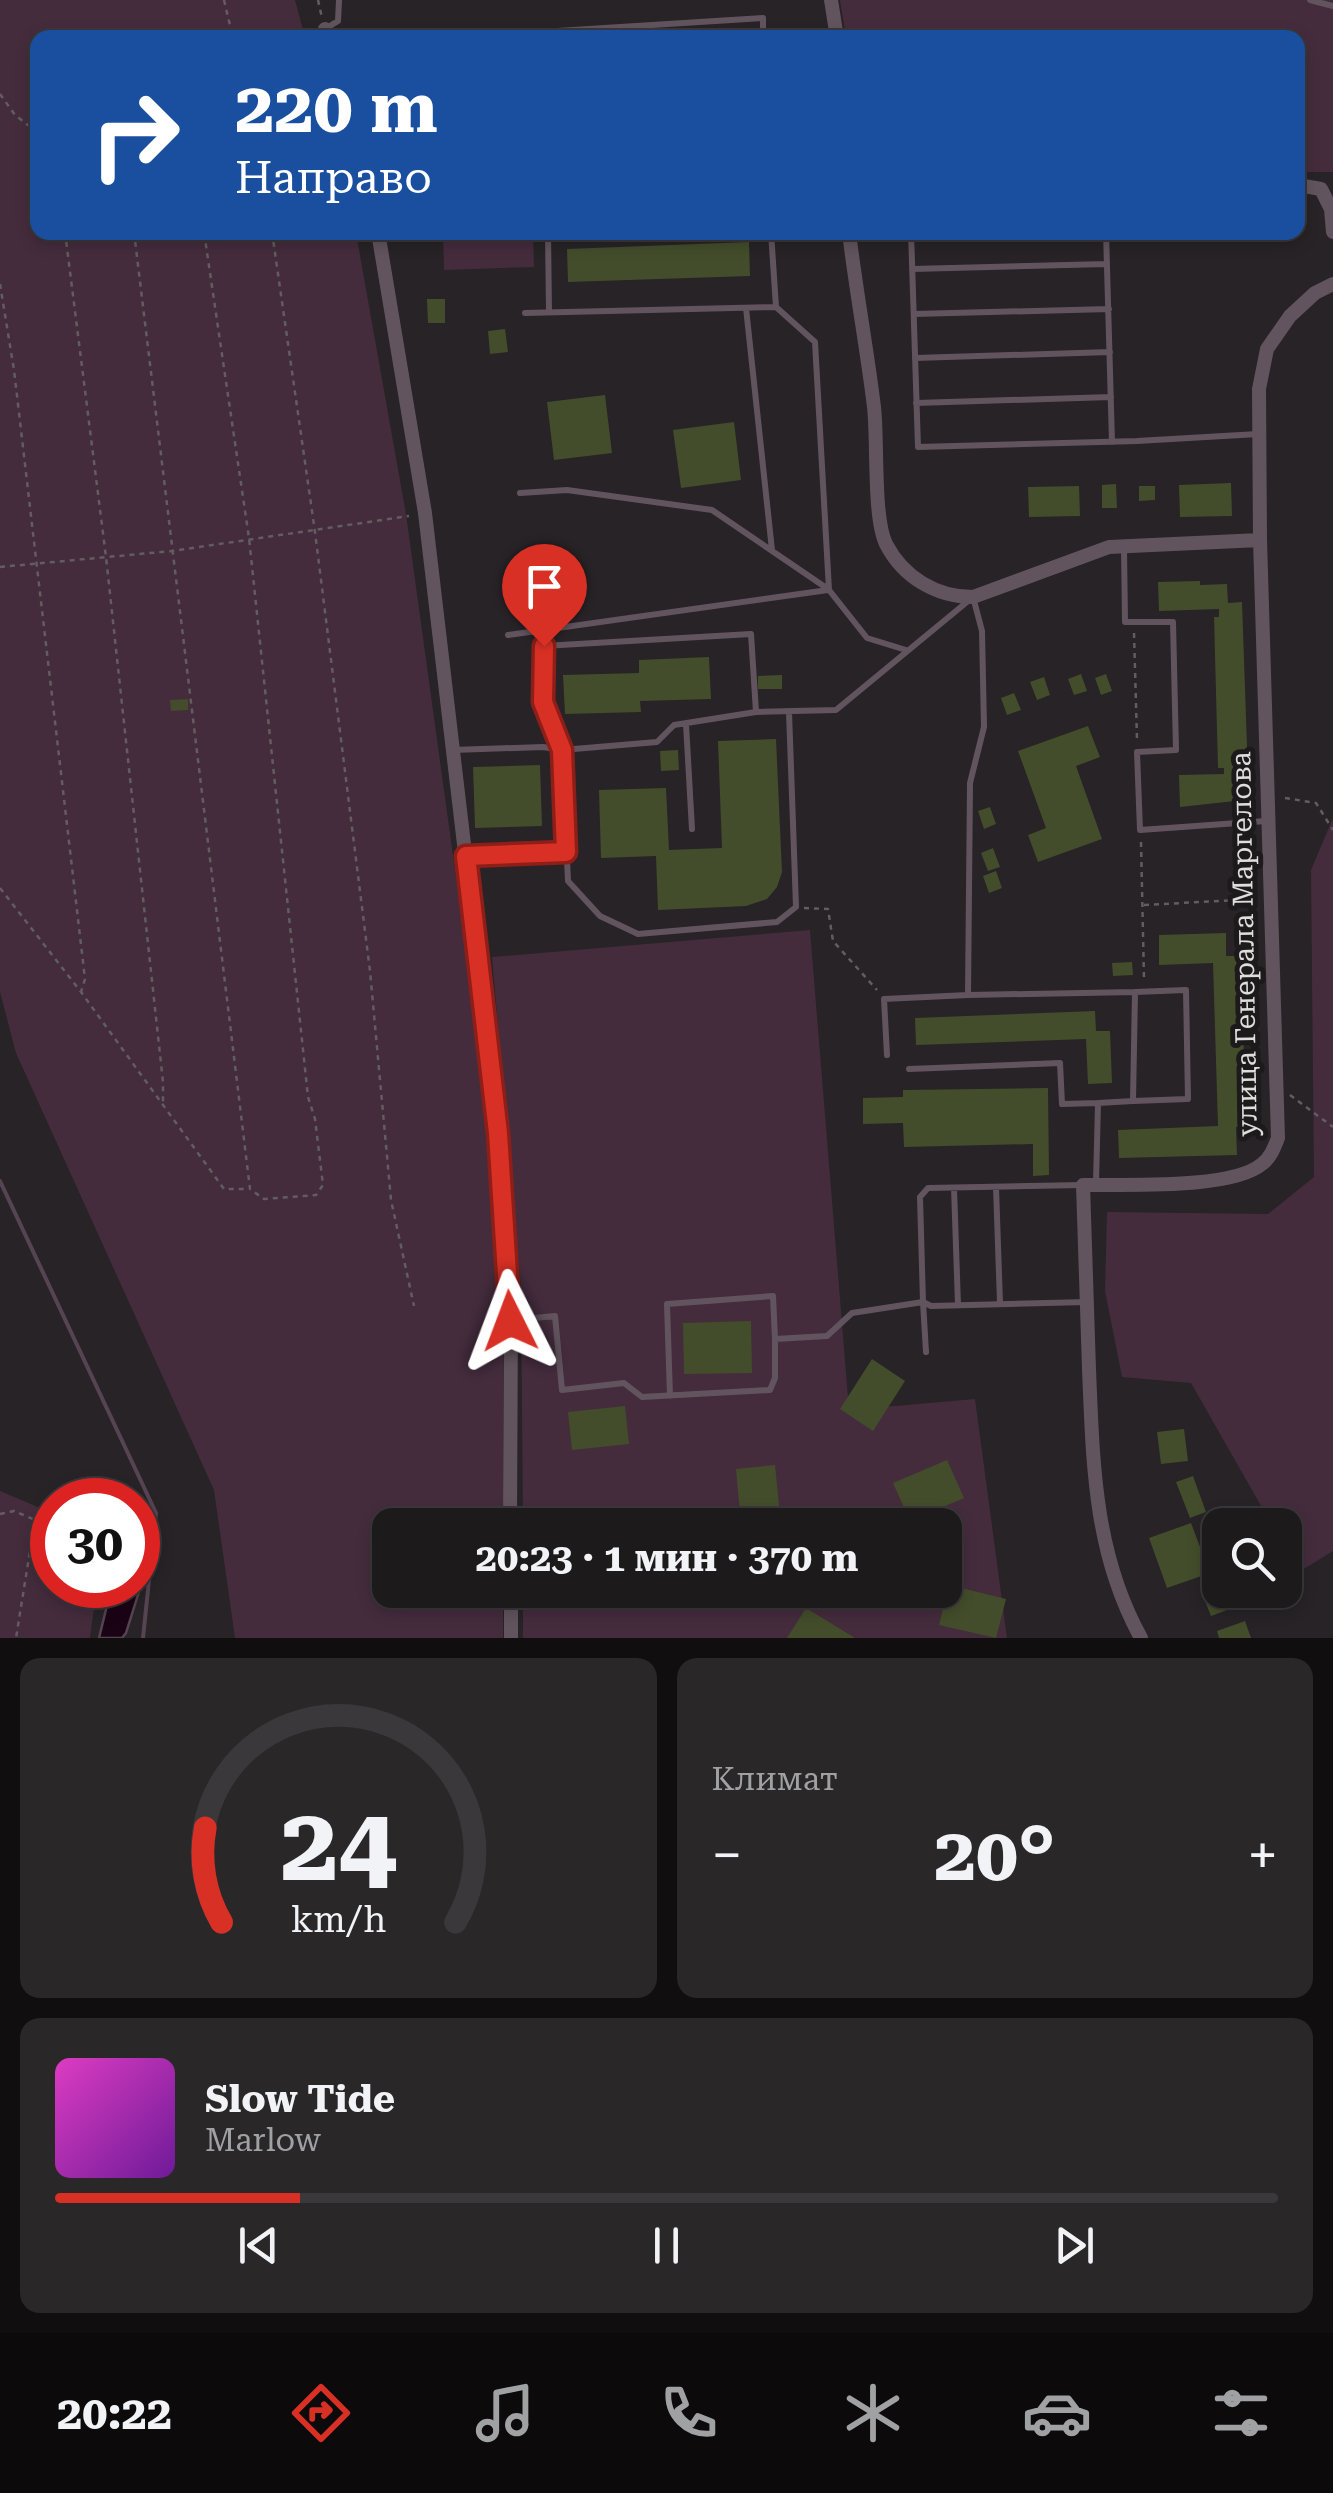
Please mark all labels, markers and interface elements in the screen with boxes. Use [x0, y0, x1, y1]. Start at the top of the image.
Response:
text: 220 m [235, 67, 438, 149]
icon: right [70, 70, 200, 200]
text: Направо [235, 151, 432, 204]
pin [502, 544, 587, 647]
icon: arrive [517, 559, 572, 614]
street label: улица Генерала Маргелова [1224, 751, 1264, 1137]
position arrow [458, 1269, 562, 1373]
speed limit sign: 30 [30, 1478, 160, 1608]
map controls [1202, 1508, 1302, 1608]
button: search [1202, 1508, 1302, 1608]
text: 20:23 · 1 мин · 370 m [476, 1536, 858, 1580]
text: Климат [712, 1760, 838, 1798]
text: 24 [280, 1784, 396, 1905]
text: 20° [934, 1810, 1055, 1898]
text: − [712, 1823, 742, 1887]
text: + [1247, 1823, 1278, 1887]
text: km/h [290, 1899, 386, 1941]
text: Slow Tide [205, 2077, 395, 2121]
text: Marlow [205, 2121, 321, 2159]
icon: previous [231, 2218, 286, 2273]
icon: pause [639, 2218, 694, 2273]
icon: next [1047, 2218, 1102, 2273]
icon: directions [286, 2378, 356, 2448]
icon: music [470, 2378, 540, 2448]
icon: phone [654, 2378, 724, 2448]
icon: climate [838, 2378, 908, 2448]
icon: car [1022, 2378, 1092, 2448]
icon: filters [1206, 2378, 1276, 2448]
text: 20:22 [57, 2387, 172, 2440]

